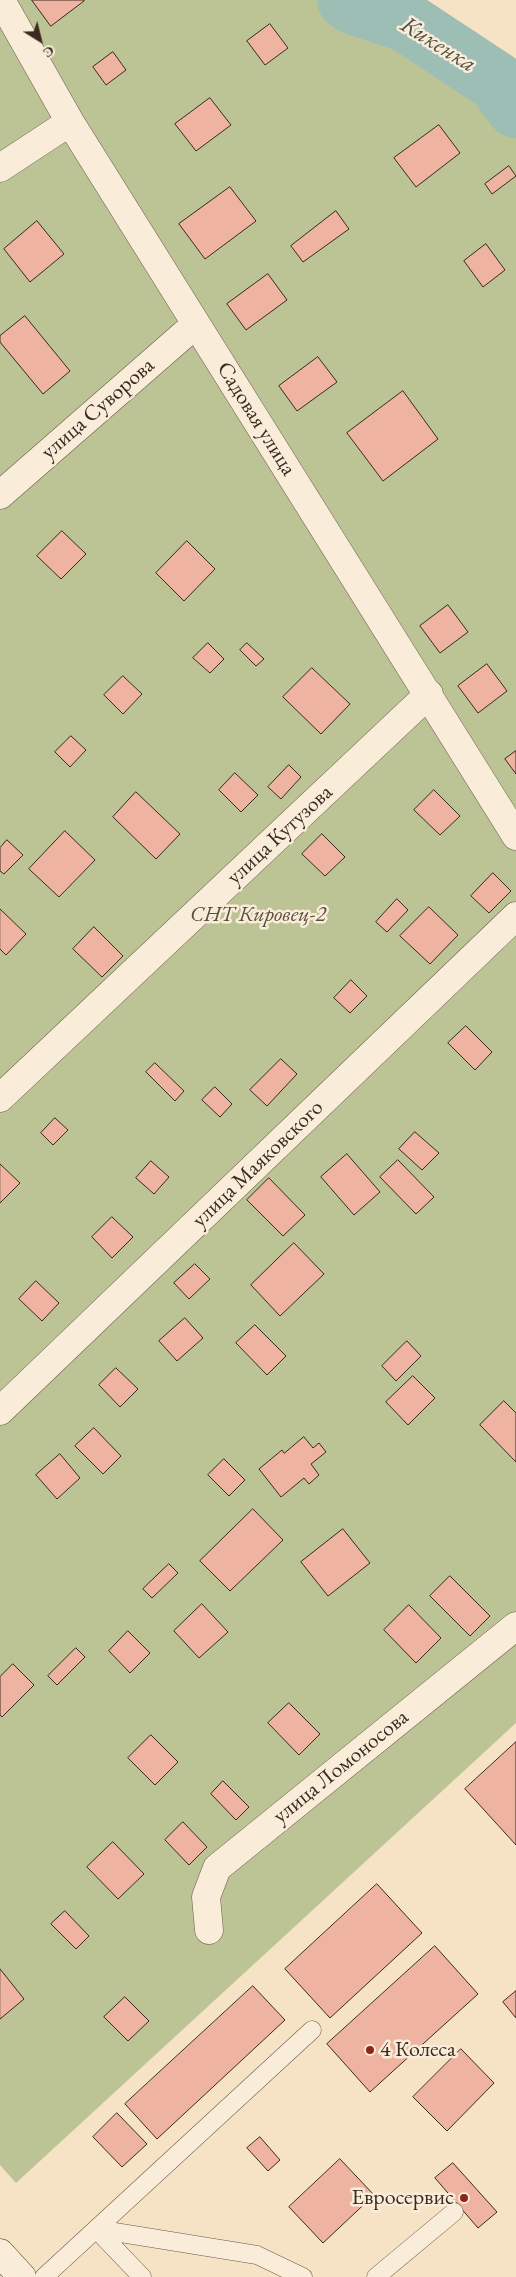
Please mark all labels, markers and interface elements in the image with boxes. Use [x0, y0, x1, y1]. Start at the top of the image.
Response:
water label: Кикенка [395, 11, 481, 79]
north arrow [15, 15, 65, 65]
text: С [40, 42, 58, 62]
street label: улица Суворова [36, 353, 160, 465]
street label: Садовая улица [211, 357, 301, 481]
street label: улица Кутузова [222, 779, 338, 891]
park label: СНТ Кировец-2 [190, 902, 326, 928]
street label: улица Маяковского [187, 1095, 329, 1233]
street label: улица Ломоносова [268, 1704, 414, 1830]
place label: 4 Колеса [380, 2037, 456, 2063]
marker: 4 Колеса [364, 2044, 376, 2056]
place label: Евросервис [352, 2185, 454, 2211]
marker: Евросервис [458, 2192, 470, 2204]

